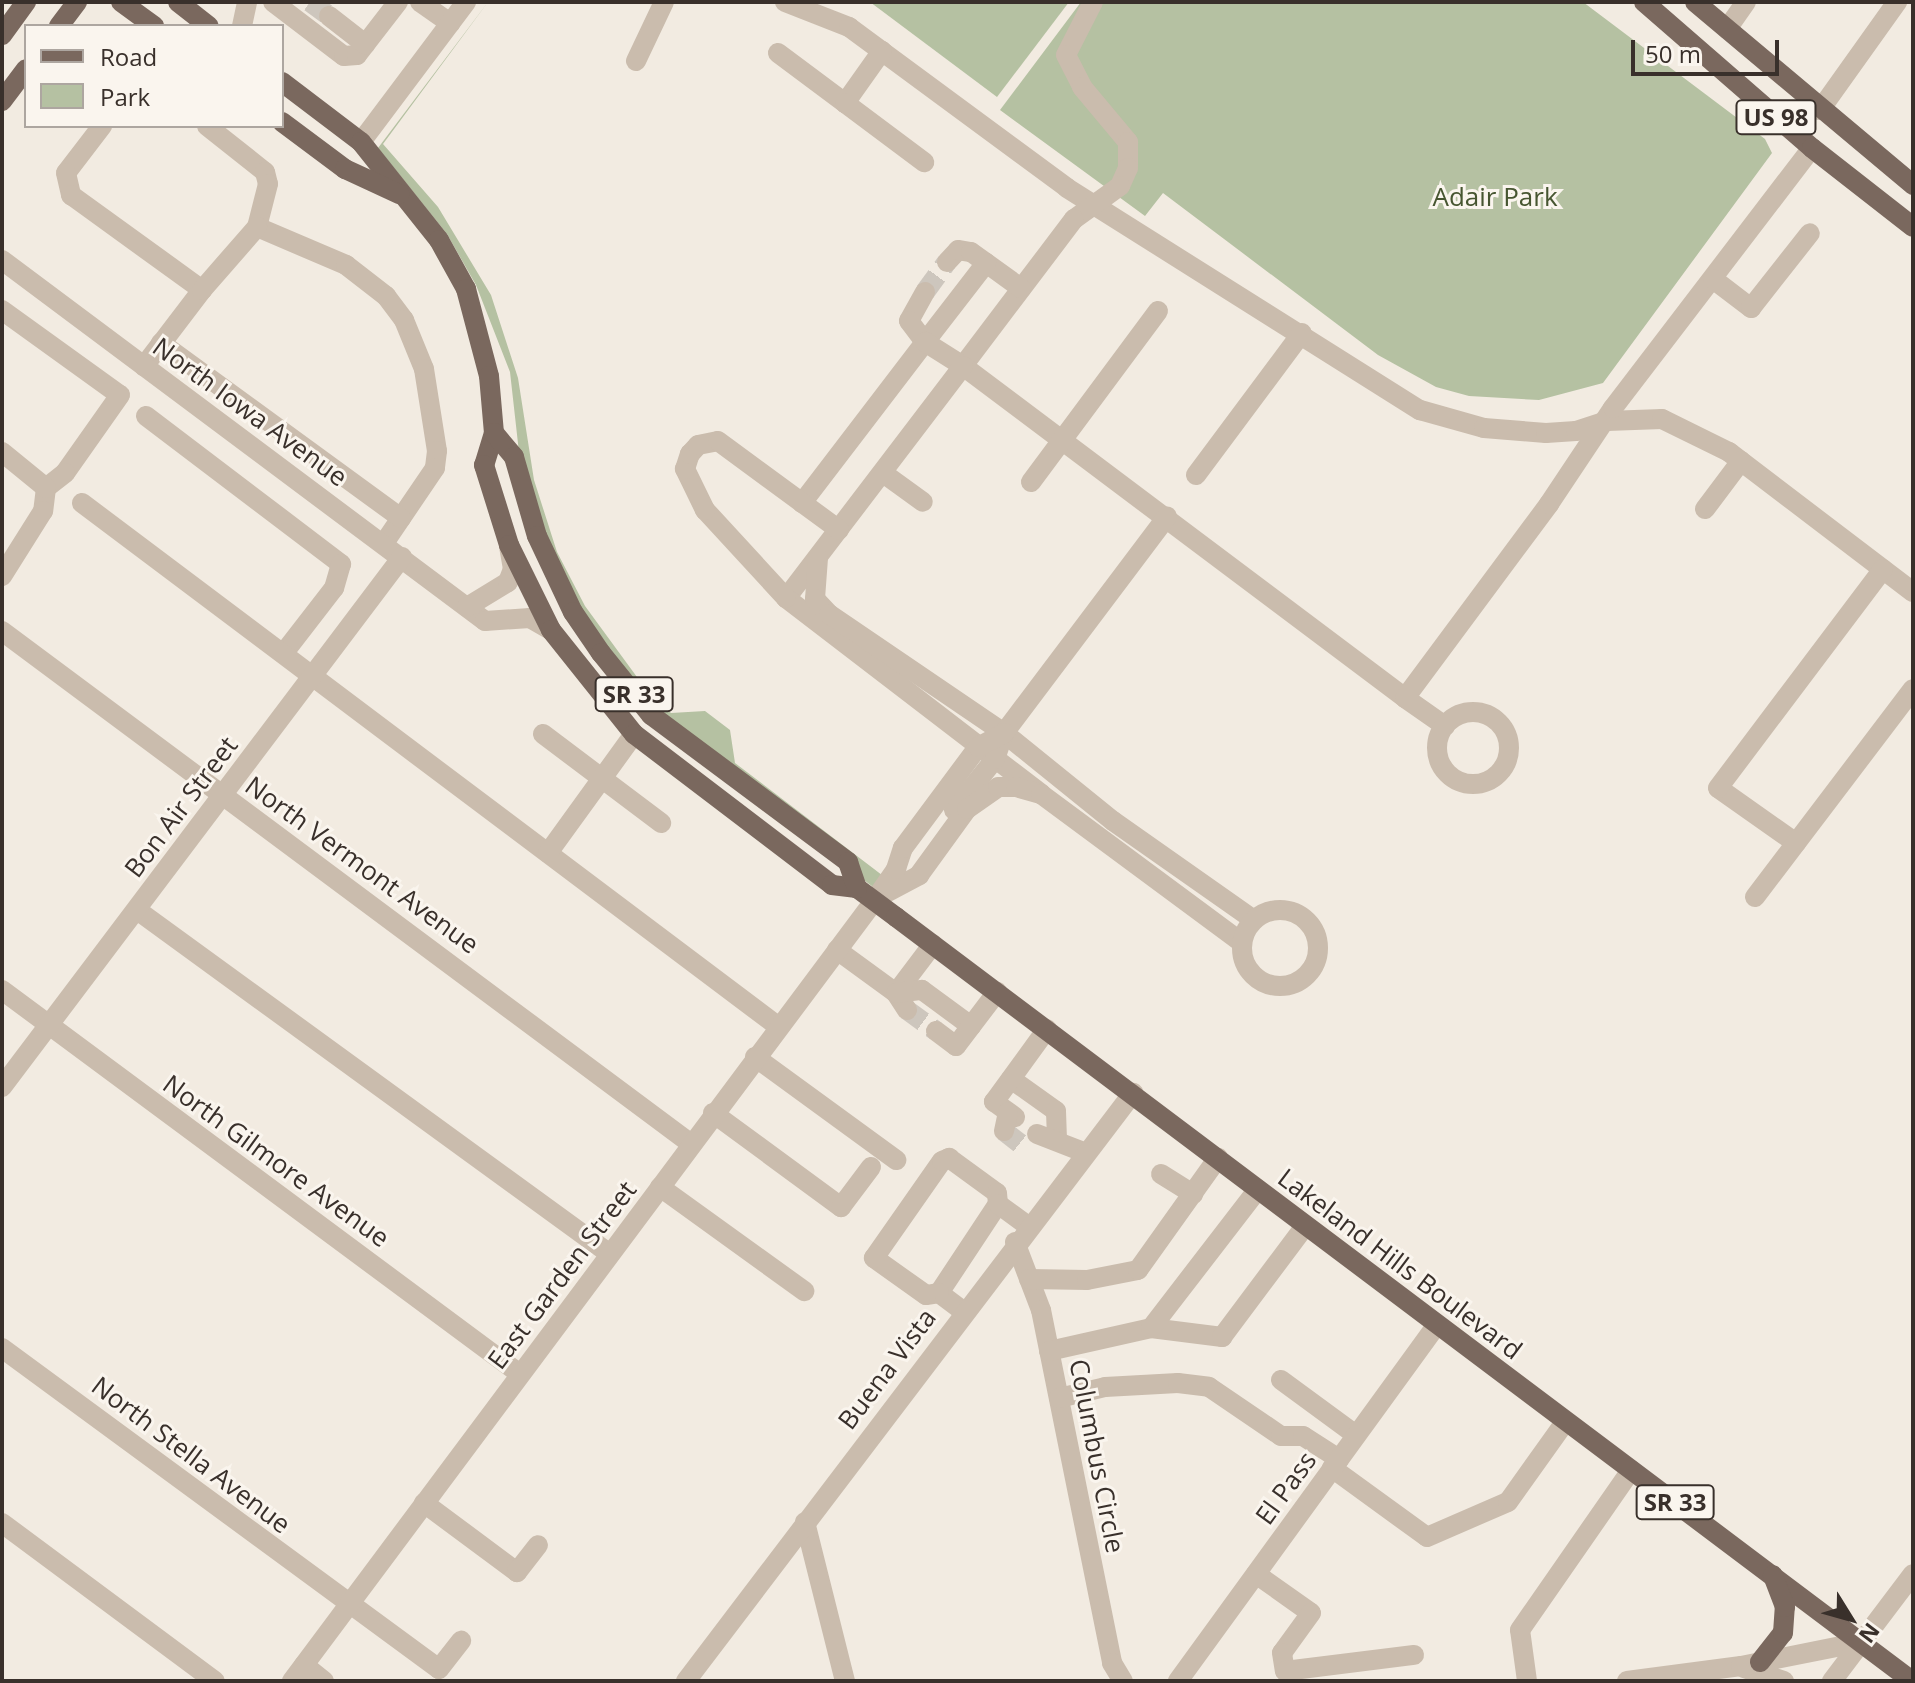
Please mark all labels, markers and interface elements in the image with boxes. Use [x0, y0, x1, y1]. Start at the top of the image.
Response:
legend [24, 24, 284, 128]
scale bar [1635, 24, 1783, 74]
text: 50 m [1645, 37, 1701, 70]
text: Road [100, 40, 157, 73]
text: Park [100, 80, 150, 113]
road number: US 98 [1734, 97, 1818, 137]
park label: Adair Park [1432, 181, 1558, 213]
street label: North Iowa Avenue [147, 331, 353, 493]
road number: SR 33 [594, 674, 674, 714]
street label: Bon Air Street [118, 730, 244, 884]
street label: North Vermont Avenue [239, 770, 485, 960]
street label: North Gilmore Avenue [157, 1068, 395, 1254]
street label: Lakeland Hills Boulevard [1272, 1162, 1528, 1366]
street label: East Garden Street [481, 1175, 643, 1375]
street label: Buena Vista [832, 1303, 942, 1435]
street label: Columbus Circle [1063, 1356, 1131, 1556]
street label: North Stella Avenue [85, 1370, 297, 1540]
street label: El Pass [1249, 1445, 1323, 1531]
road number: SR 33 [1635, 1482, 1715, 1522]
north arrow [1811, 1579, 1891, 1659]
text: N [1853, 1617, 1888, 1650]

